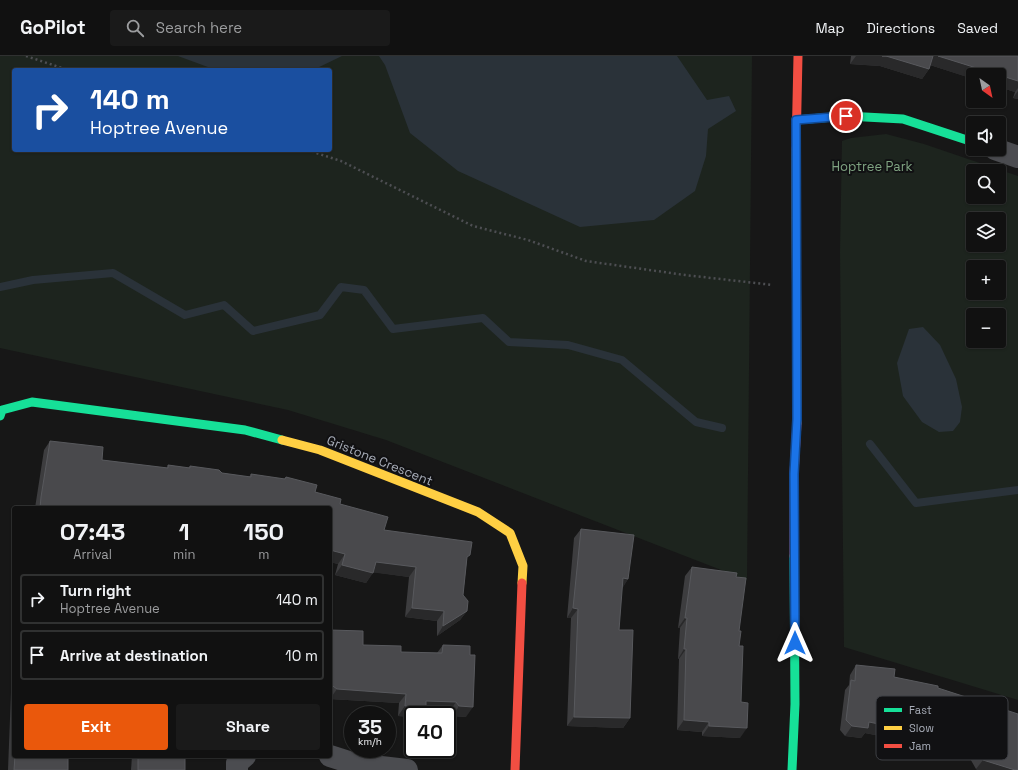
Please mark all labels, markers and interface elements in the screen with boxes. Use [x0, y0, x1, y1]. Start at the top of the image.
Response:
search box [110, 10, 390, 46]
text: GoPilot [20, 15, 86, 40]
icon: search [124, 17, 146, 39]
text: Search here [156, 18, 242, 37]
text: Map [815, 19, 845, 37]
text: Directions [867, 19, 935, 37]
text: Saved [957, 19, 998, 37]
north arrow [966, 68, 1006, 108]
map controls [966, 68, 1006, 348]
text: 140 m [90, 81, 170, 117]
icon: right [24, 84, 76, 136]
pin [829, 99, 863, 133]
icon: arrive [835, 105, 857, 127]
text: Hoptree Avenue [90, 116, 228, 139]
button: sound [966, 116, 1006, 156]
park label: Hoptree Park [831, 158, 913, 175]
button: search [966, 164, 1006, 204]
button: layers [966, 212, 1006, 252]
button: + [966, 260, 1006, 300]
button: − [966, 308, 1006, 348]
street label: Gristone Crescent [324, 431, 435, 490]
text: 07:43 [60, 516, 125, 547]
text: 1 [179, 516, 190, 547]
text: 150 [243, 516, 284, 547]
text: Arrival [73, 546, 112, 563]
text: min [173, 546, 195, 563]
text: m [258, 546, 269, 563]
text: Turn right [60, 581, 131, 600]
icon: right [26, 588, 48, 610]
text: 140 m [276, 590, 318, 609]
text: Hoptree Avenue [60, 600, 160, 617]
position arrow [774, 622, 816, 664]
icon: arrive [26, 644, 48, 666]
text: Arrive at destination [60, 646, 208, 665]
text: 10 m [285, 646, 318, 665]
legend [876, 696, 1008, 760]
text: Fast [909, 703, 932, 717]
button: Exit [24, 704, 168, 750]
button: Share [176, 704, 320, 750]
speed limit sign: 40 [404, 706, 456, 758]
text: 35 [358, 714, 382, 740]
text: Slow [909, 721, 934, 735]
text: km/h [358, 735, 382, 748]
text: Jam [909, 739, 931, 753]

